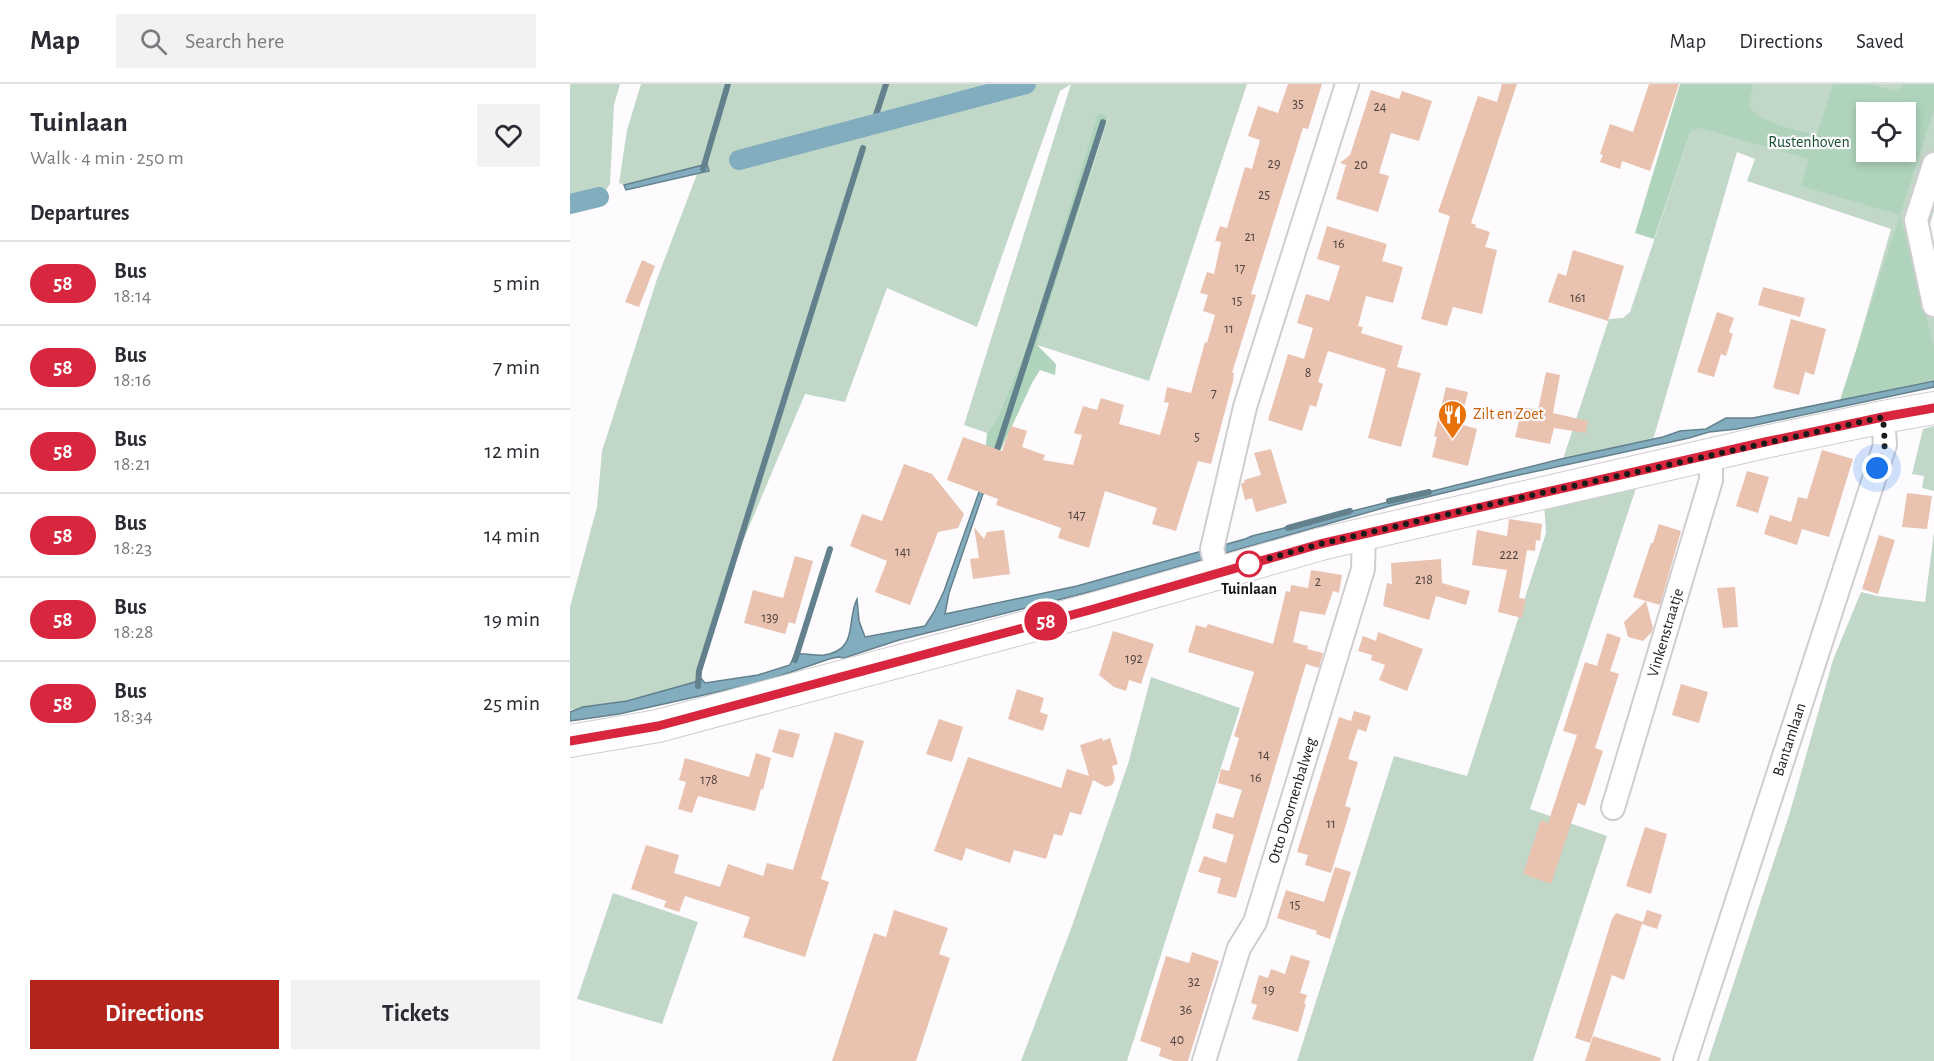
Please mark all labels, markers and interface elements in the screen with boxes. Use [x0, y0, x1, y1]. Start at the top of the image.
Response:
search box [116, 14, 536, 68]
icon: search [137, 25, 170, 58]
text: Map [30, 27, 80, 55]
text: Search here [185, 30, 284, 52]
text: Map [1670, 31, 1706, 52]
text: Directions [1739, 31, 1823, 52]
text: Saved [1856, 31, 1904, 52]
house number: 35 [1292, 97, 1304, 111]
house number: 24 [1373, 100, 1387, 114]
map controls [1856, 102, 1916, 162]
button: locate [1856, 102, 1916, 162]
button: heart [477, 104, 540, 167]
text: Tuinlaan [30, 109, 128, 137]
park label: Rustenhoven [1768, 134, 1850, 150]
text: Walk · 4 min · 250 m [30, 148, 184, 168]
house number: 29 [1268, 157, 1280, 171]
house number: 20 [1354, 158, 1368, 172]
house number: 25 [1258, 188, 1270, 202]
text: Departures [30, 202, 130, 224]
house number: 21 [1244, 230, 1256, 244]
house number: 16 [1333, 237, 1345, 251]
text: Bus [114, 260, 147, 282]
house number: 17 [1235, 261, 1245, 275]
text: 5 min [493, 272, 540, 294]
text: 58 [53, 273, 73, 294]
text: 18:14 [114, 286, 151, 306]
house number: 161 [1570, 291, 1586, 305]
house number: 15 [1232, 294, 1242, 308]
house number: 11 [1224, 322, 1234, 336]
text: Bus [114, 344, 147, 366]
text: 7 min [493, 356, 540, 378]
text: 58 [53, 357, 73, 378]
house number: 8 [1305, 366, 1311, 380]
text: 18:16 [114, 370, 151, 390]
house number: 7 [1211, 386, 1217, 400]
restaurant icon: Zilt en Zoet [1436, 398, 1468, 440]
place label: Zilt en Zoet [1473, 406, 1544, 422]
text: Bus [114, 428, 147, 450]
house number: 5 [1194, 430, 1200, 444]
text: 12 min [485, 440, 540, 462]
text: 58 [53, 441, 73, 462]
your location [1862, 453, 1892, 483]
text: 18:21 [114, 454, 151, 474]
house number: 147 [1068, 508, 1086, 522]
text: Bus [114, 512, 147, 534]
text: 14 min [484, 524, 540, 546]
text: 58 [53, 525, 73, 546]
text: 18:23 [114, 538, 152, 558]
house number: 141 [895, 545, 911, 559]
house number: 222 [1499, 548, 1519, 562]
marker: Tuinlaan [1236, 551, 1262, 577]
house number: 218 [1415, 573, 1433, 587]
house number: 2 [1315, 575, 1321, 589]
place label: Tuinlaan [1221, 581, 1277, 597]
street label: Vinkenstraatje [1645, 587, 1686, 679]
text: Bus [114, 596, 147, 618]
line badge: 58 [1019, 602, 1073, 640]
text: 19 min [484, 608, 540, 630]
text: 58 [53, 609, 73, 630]
house number: 139 [761, 611, 779, 625]
text: 58 [1036, 611, 1056, 632]
text: 18:28 [114, 622, 154, 642]
house number: 192 [1125, 652, 1143, 666]
text: Bus [114, 680, 147, 702]
text: 25 min [483, 692, 540, 714]
text: 58 [53, 693, 73, 714]
street label: Bantamlaan [1770, 701, 1809, 778]
text: 18:34 [114, 706, 153, 726]
street label: Otto Doornenbalweg [1265, 735, 1319, 865]
house number: 14 [1258, 748, 1270, 762]
house number: 16 [1250, 771, 1262, 785]
house number: 178 [700, 773, 718, 787]
house number: 11 [1326, 817, 1336, 831]
house number: 15 [1290, 898, 1300, 912]
house number: 32 [1188, 975, 1200, 989]
button: Directions [30, 980, 279, 1049]
button: Tickets [291, 980, 540, 1049]
house number: 19 [1263, 983, 1275, 997]
house number: 36 [1180, 1003, 1192, 1017]
house number: 40 [1170, 1033, 1184, 1047]

